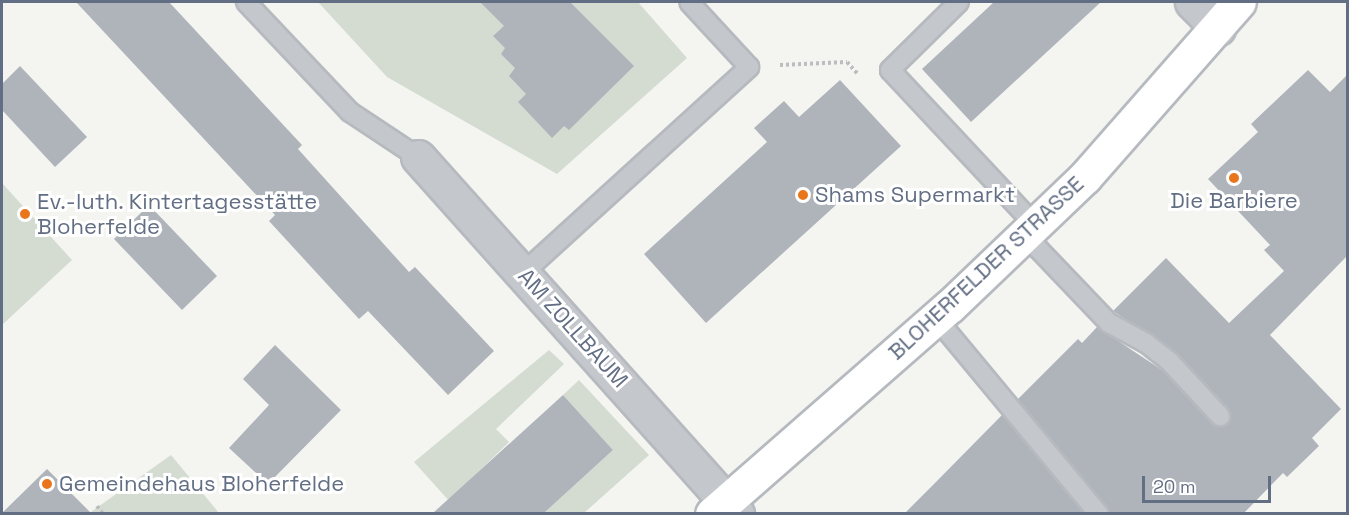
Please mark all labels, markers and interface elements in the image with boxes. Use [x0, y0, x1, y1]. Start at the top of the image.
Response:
street label: BLOHERFELDER STRASSE [883, 171, 1089, 365]
marker: Die Barbiere [1227, 171, 1241, 185]
place label: Shams Supermarkt [815, 182, 1015, 208]
place label: Ev.-luth. Kintertagesstätte Bloherfelde [37, 188, 318, 240]
marker: Shams Supermarkt [796, 188, 810, 202]
place label: Die Barbiere [1170, 188, 1298, 214]
marker: Ev.-luth. Kintertagesstätte Bloherfelde [18, 207, 32, 221]
street label: AM ZOLLBAUM [513, 263, 633, 393]
scale bar [1145, 464, 1274, 502]
place label: Gemeindehaus Bloherfelde [59, 471, 344, 497]
text: 20 m [1153, 475, 1196, 498]
marker: Gemeindehaus Bloherfelde [40, 477, 54, 491]

